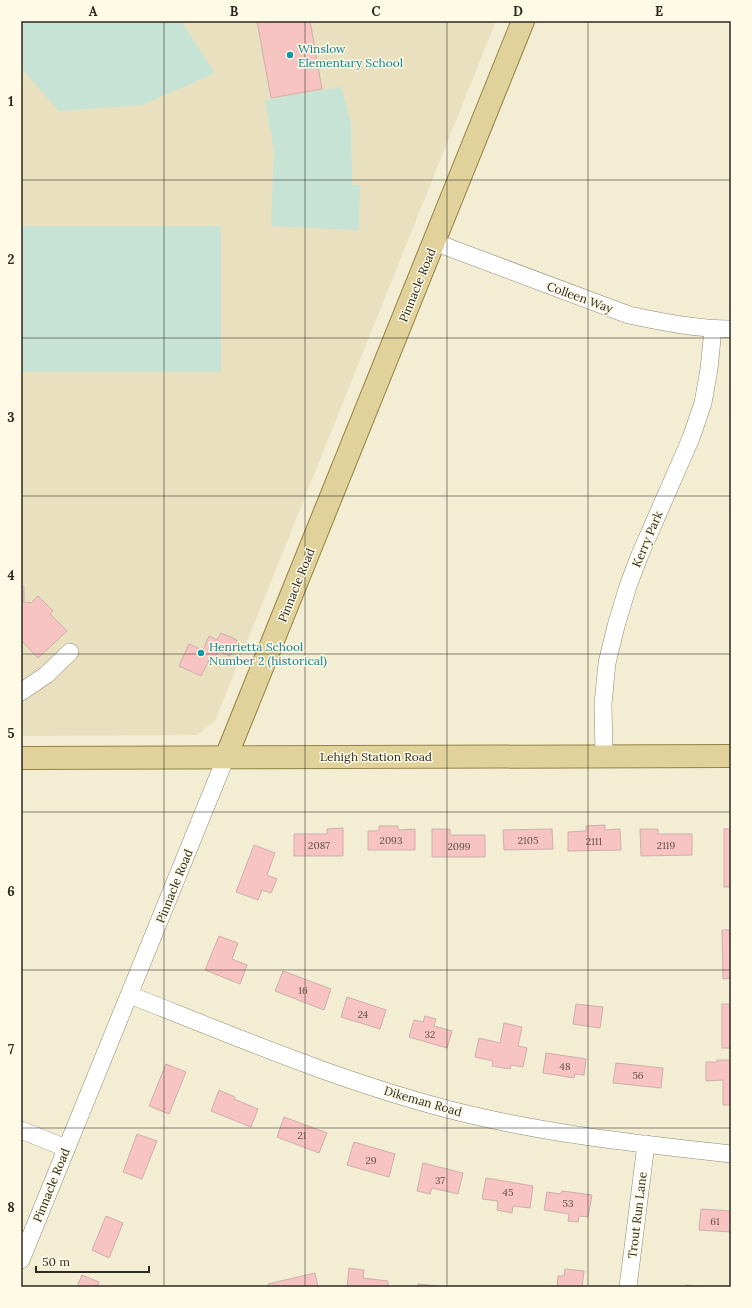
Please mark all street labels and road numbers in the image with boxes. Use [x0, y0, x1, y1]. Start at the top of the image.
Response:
street label: Pinnacle Road [395, 246, 439, 324]
street label: Colleen Way [545, 278, 616, 316]
street label: Kerry Park [628, 508, 666, 569]
street label: Pinnacle Road [274, 546, 318, 624]
street label: Lehigh Station Road [320, 749, 432, 764]
street label: Pinnacle Road [152, 847, 196, 925]
street label: Dikeman Road [382, 1083, 464, 1119]
street label: Pinnacle Road [29, 1146, 73, 1224]
street label: Trout Run Lane [624, 1170, 650, 1259]

